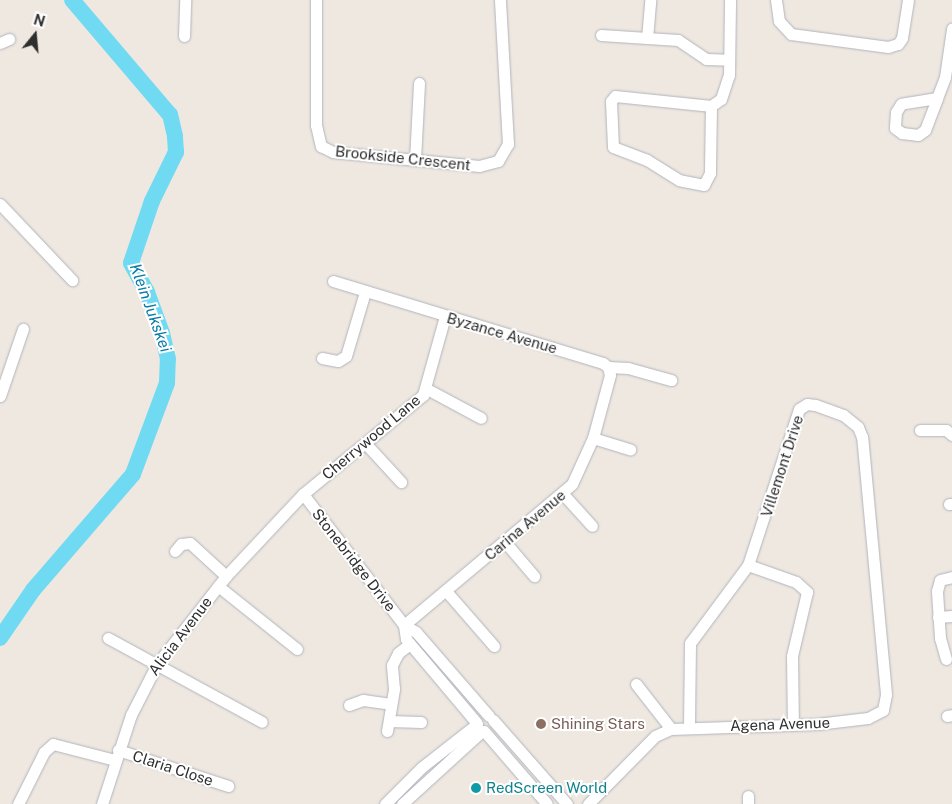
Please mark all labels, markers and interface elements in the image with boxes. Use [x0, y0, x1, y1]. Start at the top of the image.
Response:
north arrow [10, 10, 60, 60]
text: N [32, 11, 47, 30]
street label: Brookside Crescent [334, 142, 472, 174]
water label: Klein Jukskei [125, 261, 175, 355]
street label: Byzance Avenue [445, 309, 559, 357]
street label: Cherrywood Lane [318, 391, 424, 483]
street label: Villemont Drive [757, 413, 807, 519]
street label: Carina Avenue [481, 486, 569, 564]
street label: Stonebridge Drive [308, 505, 400, 615]
street label: Alicia Avenue [145, 593, 215, 679]
street label: Agena Avenue [730, 713, 830, 735]
place label: Shining Stars [551, 715, 645, 733]
marker: Shining Stars [535, 718, 547, 730]
street label: Claria Close [130, 747, 216, 789]
place label: RedScreen World [486, 779, 608, 797]
marker: RedScreen World [470, 782, 482, 794]

